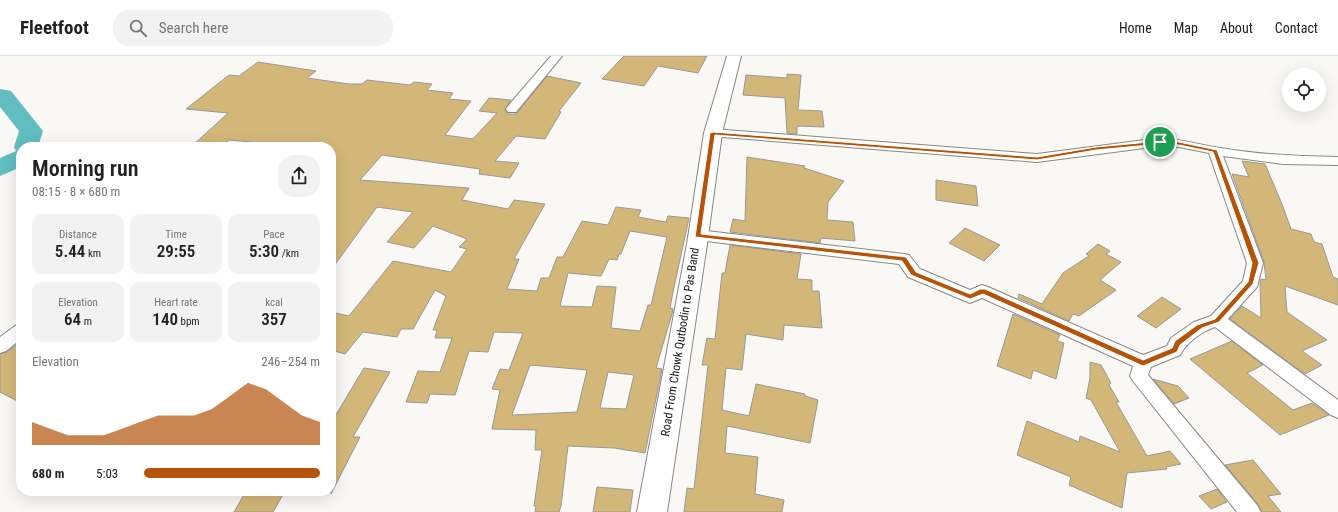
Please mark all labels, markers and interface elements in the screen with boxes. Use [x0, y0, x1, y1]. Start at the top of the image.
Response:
search box [113, 10, 393, 46]
text: Fleetfoot [20, 16, 89, 39]
icon: search [127, 17, 149, 39]
text: Search here [159, 19, 229, 37]
text: Home [1119, 20, 1152, 36]
text: Map [1174, 20, 1198, 36]
text: About [1220, 20, 1253, 36]
text: Contact [1275, 20, 1318, 36]
map controls [1282, 68, 1326, 112]
button: locate [1282, 68, 1326, 112]
pin [1143, 125, 1177, 159]
icon: arrive [1149, 131, 1171, 153]
button: share [278, 155, 320, 197]
text: Morning run [32, 156, 139, 181]
text: 08:15 · 8 × 680 m [32, 184, 120, 199]
text: Distance [59, 228, 97, 241]
text: Time [165, 228, 187, 241]
text: Pace [263, 228, 285, 241]
text: 5.44 [55, 241, 85, 261]
text: 29:55 [157, 241, 195, 261]
text: 5:30 [249, 241, 279, 261]
text: km [85, 247, 101, 260]
text: /km [279, 247, 299, 260]
street label: Road From Chowk Qutbodin to Pas Band [658, 247, 702, 437]
text: Elevation [58, 296, 98, 309]
text: Heart rate [154, 296, 198, 309]
text: kcal [265, 296, 283, 309]
text: 64 [64, 309, 81, 329]
text: 140 [152, 309, 178, 329]
text: 357 [261, 309, 287, 329]
text: m [81, 315, 92, 328]
text: bpm [178, 315, 200, 328]
text: Elevation [32, 354, 79, 369]
text: 246–254 m [261, 354, 320, 369]
text: 680 m [32, 466, 64, 481]
text: 5:03 [96, 466, 118, 481]

